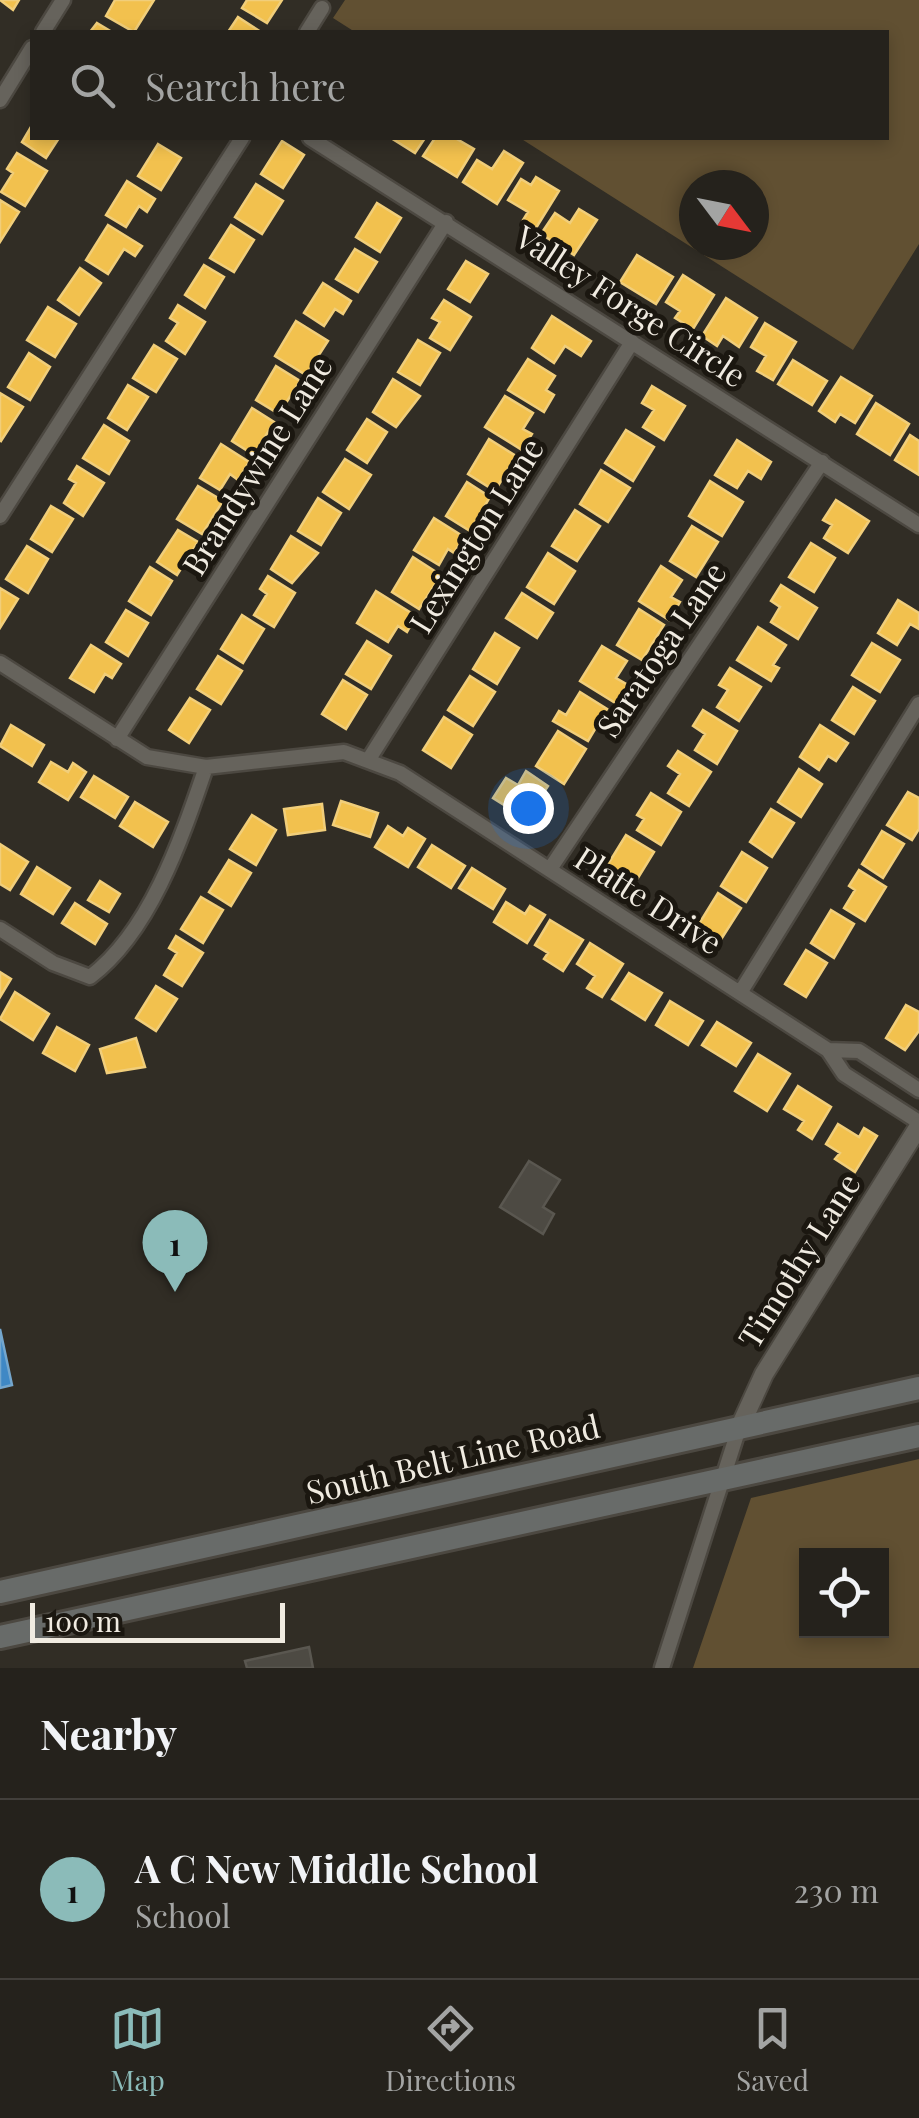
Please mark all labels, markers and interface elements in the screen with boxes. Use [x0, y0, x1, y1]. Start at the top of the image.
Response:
search box [30, 30, 889, 140]
icon: search [65, 58, 120, 113]
text: Search here [145, 60, 346, 111]
north arrow [679, 170, 769, 260]
street label: Valley Forge Circle [507, 214, 755, 396]
street label: Brandywine Lane [171, 347, 341, 583]
street label: Lexington Lane [398, 429, 552, 640]
street label: Saratoga Lane [586, 553, 734, 745]
your location [503, 783, 554, 834]
street label: Platte Drive [567, 835, 731, 963]
street label: Timothy Lane [727, 1164, 869, 1355]
pin: 1 [142, 1210, 208, 1292]
street label: South Belt Line Road [302, 1403, 603, 1512]
map controls [799, 1548, 889, 1638]
button: locate [799, 1548, 889, 1638]
scale bar [30, 1598, 285, 1642]
text: 100 m [45, 1602, 121, 1639]
text: Nearby [40, 1705, 177, 1761]
text: A C New Middle School [135, 1842, 539, 1893]
text: 1 [66, 1868, 79, 1911]
text: 230 m [794, 1868, 879, 1911]
text: School [135, 1893, 231, 1936]
tab: Map [110, 2001, 165, 2098]
tab: Directions [385, 2001, 516, 2098]
tab: Saved [736, 2001, 809, 2098]

